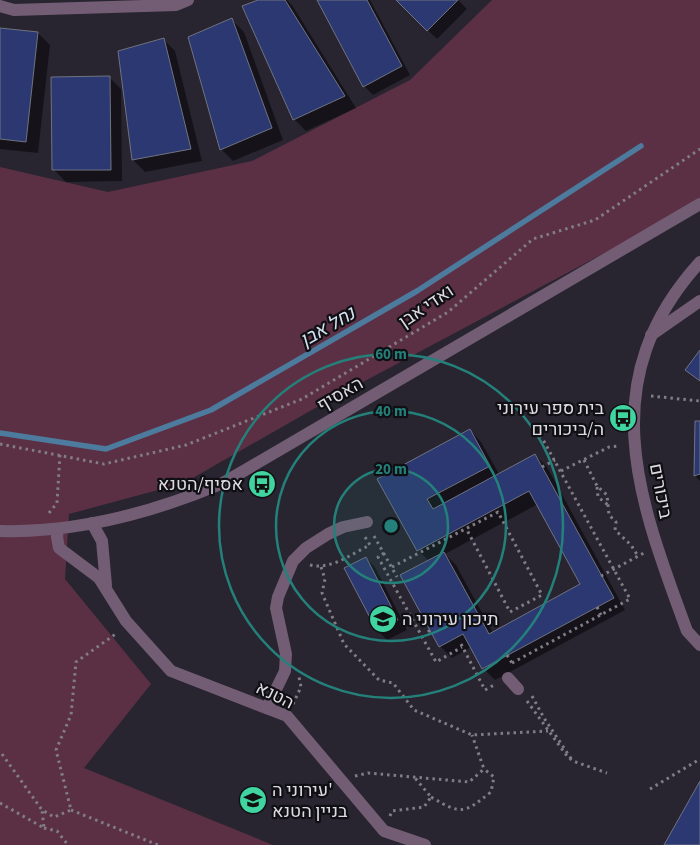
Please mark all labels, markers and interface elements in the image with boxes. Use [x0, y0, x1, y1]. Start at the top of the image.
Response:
street label: ואדי אבן [394, 279, 459, 334]
water label: נחל אבן [295, 300, 361, 354]
text: 60 m [375, 344, 407, 365]
street label: האסיף [312, 371, 368, 418]
place label: בית ספר עירוני ה/ביכורים [497, 396, 605, 442]
text: 40 m [375, 401, 407, 422]
bus stop icon: בית ספר עירוני ה/ביכורים [608, 403, 638, 433]
text: 20 m [375, 459, 407, 480]
street label: ביכורים [643, 461, 678, 521]
bus stop icon: אסיף/הטנא [247, 469, 277, 499]
place label: אסיף/הטנא [158, 472, 243, 497]
centre of rings [382, 517, 400, 535]
school or university icon: תיכון עירוני ה [368, 604, 398, 634]
place label: תיכון עירוני ה [402, 607, 499, 632]
street label: הטנא [251, 675, 298, 715]
place label: עירוני ה' בניין הטנא [272, 778, 348, 824]
school or university icon: עירוני ה' בניין הטנא [238, 785, 268, 815]

